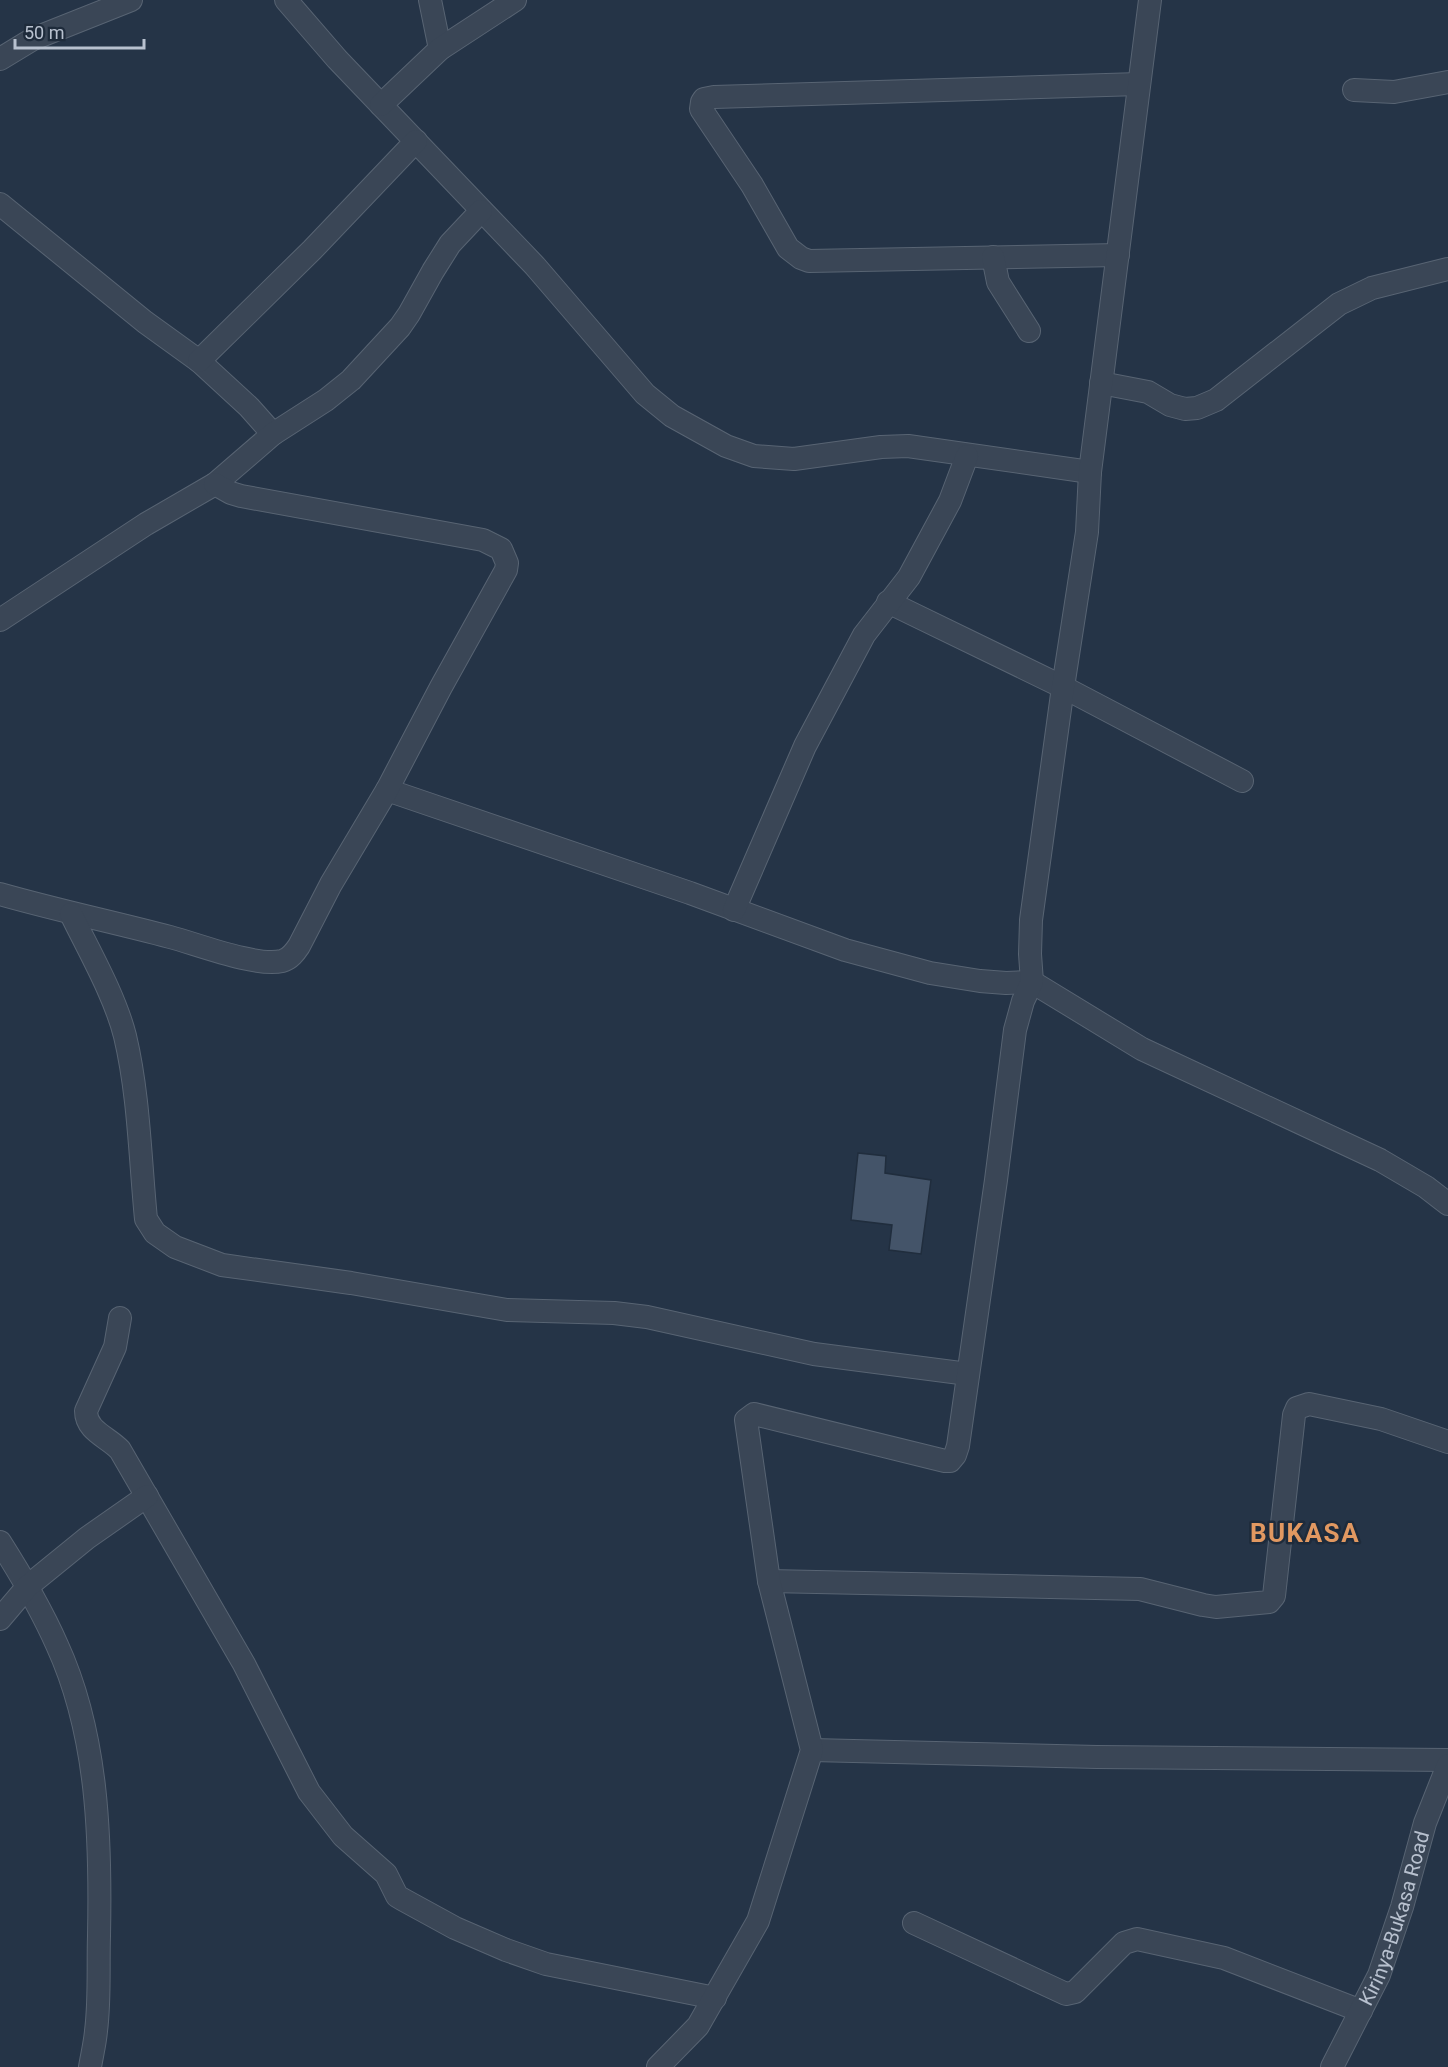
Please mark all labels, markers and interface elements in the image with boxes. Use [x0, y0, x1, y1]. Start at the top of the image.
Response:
scale bar [15, 12, 144, 50]
text: 50 m [24, 22, 64, 43]
district label: BUKASA [1250, 1518, 1360, 1548]
street label: Kirinya-Bukasa Road [1353, 1828, 1434, 2009]

